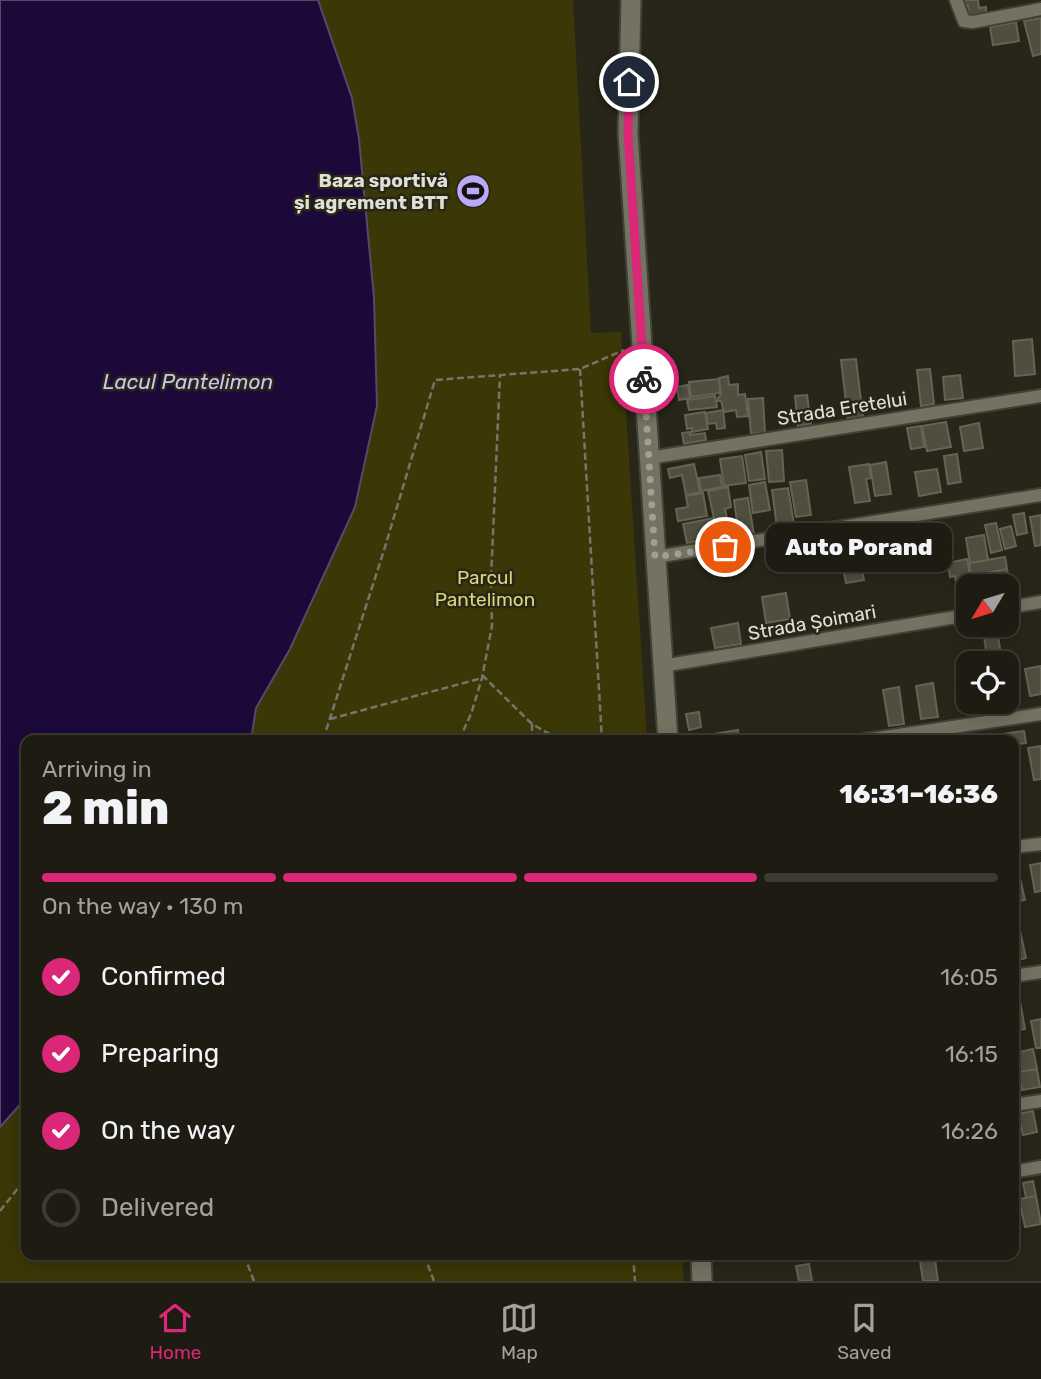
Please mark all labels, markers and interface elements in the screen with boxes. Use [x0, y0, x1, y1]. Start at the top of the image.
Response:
pin [599, 52, 659, 112]
icon: home [610, 63, 648, 101]
place label: Baza sportivă și agrement BTT [294, 169, 448, 214]
sports icon: Baza sportivă și agrement BTT [454, 172, 492, 210]
courier [609, 344, 679, 414]
icon: bike [625, 360, 663, 398]
water label: Lacul Pantelimon [103, 369, 273, 394]
street label: Strada Eretelui [776, 387, 909, 430]
pin [695, 517, 755, 577]
callout: Auto Porand [767, 522, 952, 572]
icon: bag [706, 528, 744, 566]
text: Auto Porand [785, 533, 933, 561]
park label: Parcul Pantelimon [435, 566, 535, 611]
north arrow [956, 574, 1018, 637]
map controls [956, 574, 1019, 714]
street label: Strada Șoimari [746, 600, 878, 645]
button: locate [956, 651, 1019, 714]
text: Arriving in [42, 755, 152, 783]
text: 16:31–16:36 [839, 779, 998, 810]
text: 2 min [42, 781, 169, 836]
text: On the way · 130 m [42, 892, 243, 920]
icon: check [42, 958, 80, 996]
text: Confirmed [101, 961, 226, 992]
text: 16:05 [940, 963, 998, 991]
icon: check [42, 1035, 80, 1073]
text: Preparing [101, 1038, 219, 1069]
text: 16:15 [945, 1040, 998, 1068]
icon: check [42, 1112, 80, 1150]
text: On the way [101, 1115, 235, 1146]
text: 16:26 [941, 1117, 998, 1145]
text: Delivered [101, 1192, 214, 1223]
tab: Home [149, 1299, 201, 1364]
tab: Map [500, 1299, 538, 1364]
tab: Saved [837, 1299, 892, 1364]

